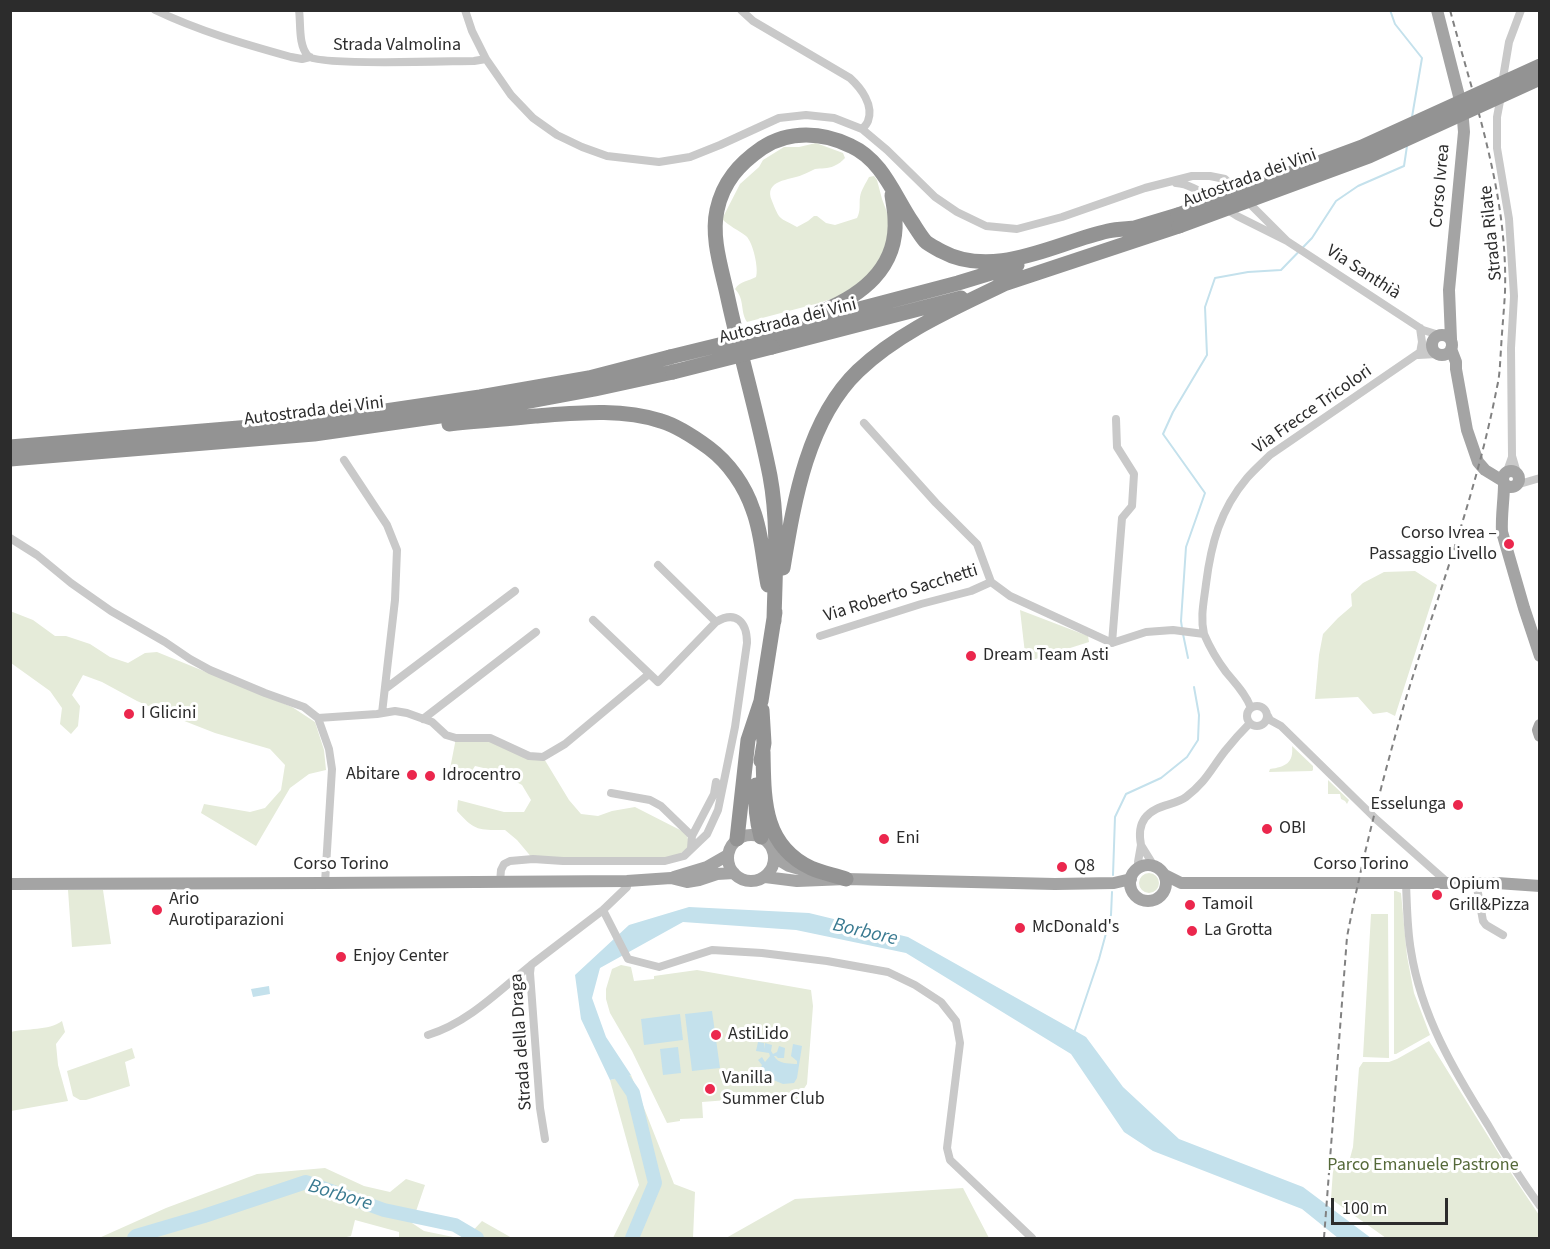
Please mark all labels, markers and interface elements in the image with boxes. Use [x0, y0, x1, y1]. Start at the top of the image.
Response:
street label: Strada Valmolina [333, 35, 461, 57]
street label: Corso Ivrea [1427, 143, 1455, 229]
street label: Autostrada dei Vini [1180, 145, 1320, 213]
street label: Strada Rilate [1476, 184, 1508, 282]
street label: Via Santhià [1322, 241, 1404, 305]
street label: Autostrada dei Vini [717, 294, 859, 350]
street label: Via Frecce Tricolori [1249, 361, 1377, 459]
street label: Autostrada dei Vini [243, 393, 385, 431]
place label: Corso Ivrea – Passaggio Livello [1369, 523, 1497, 566]
marker: Corso Ivrea – Passaggio Livello [1502, 537, 1516, 551]
street label: Via Roberto Sacchetti [821, 560, 981, 628]
place label: Dream Team Asti [983, 645, 1109, 667]
marker: Dream Team Asti [964, 649, 978, 663]
place label: I Glicini [141, 703, 196, 725]
marker: I Glicini [122, 707, 136, 721]
place label: Abitare [346, 764, 400, 786]
place label: Idrocentro [442, 765, 521, 787]
marker: Abitare [405, 768, 419, 782]
marker: Idrocentro [423, 769, 437, 783]
place label: Esselunga [1370, 794, 1446, 816]
marker: Esselunga [1451, 798, 1465, 812]
place label: OBI [1279, 818, 1306, 840]
marker: OBI [1260, 822, 1274, 836]
place label: Eni [896, 828, 920, 850]
marker: Eni [877, 832, 891, 846]
street label: Corso Torino [293, 854, 389, 876]
street label: Corso Torino [1313, 854, 1409, 876]
place label: Q8 [1074, 856, 1095, 878]
marker: Q8 [1055, 860, 1069, 874]
place label: Opium Grill&Pizza [1449, 874, 1530, 916]
marker: Opium Grill&Pizza [1430, 888, 1444, 902]
place label: Ario Aurotiparazioni [169, 889, 284, 932]
place label: Tamoil [1202, 894, 1253, 916]
marker: Tamoil [1183, 898, 1197, 912]
marker: Ario Aurotiparazioni [150, 903, 164, 917]
water label: Borbore [830, 914, 900, 952]
place label: McDonald's [1032, 917, 1119, 939]
place label: La Grotta [1204, 920, 1273, 942]
marker: McDonald's [1013, 921, 1027, 935]
marker: La Grotta [1185, 924, 1199, 938]
place label: Enjoy Center [353, 946, 449, 968]
marker: Enjoy Center [334, 950, 348, 964]
street label: Strada della Draga [506, 973, 538, 1111]
place label: AstiLido [728, 1024, 789, 1046]
marker: AstiLido [709, 1028, 723, 1042]
place label: Vanilla Summer Club [722, 1068, 825, 1110]
marker: Vanilla Summer Club [703, 1082, 717, 1096]
park label: Parco Emanuele Pastrone [1327, 1155, 1519, 1177]
water label: Borbore [305, 1175, 375, 1217]
scale bar [1334, 1186, 1451, 1224]
text: 100 m [1342, 1196, 1387, 1221]

